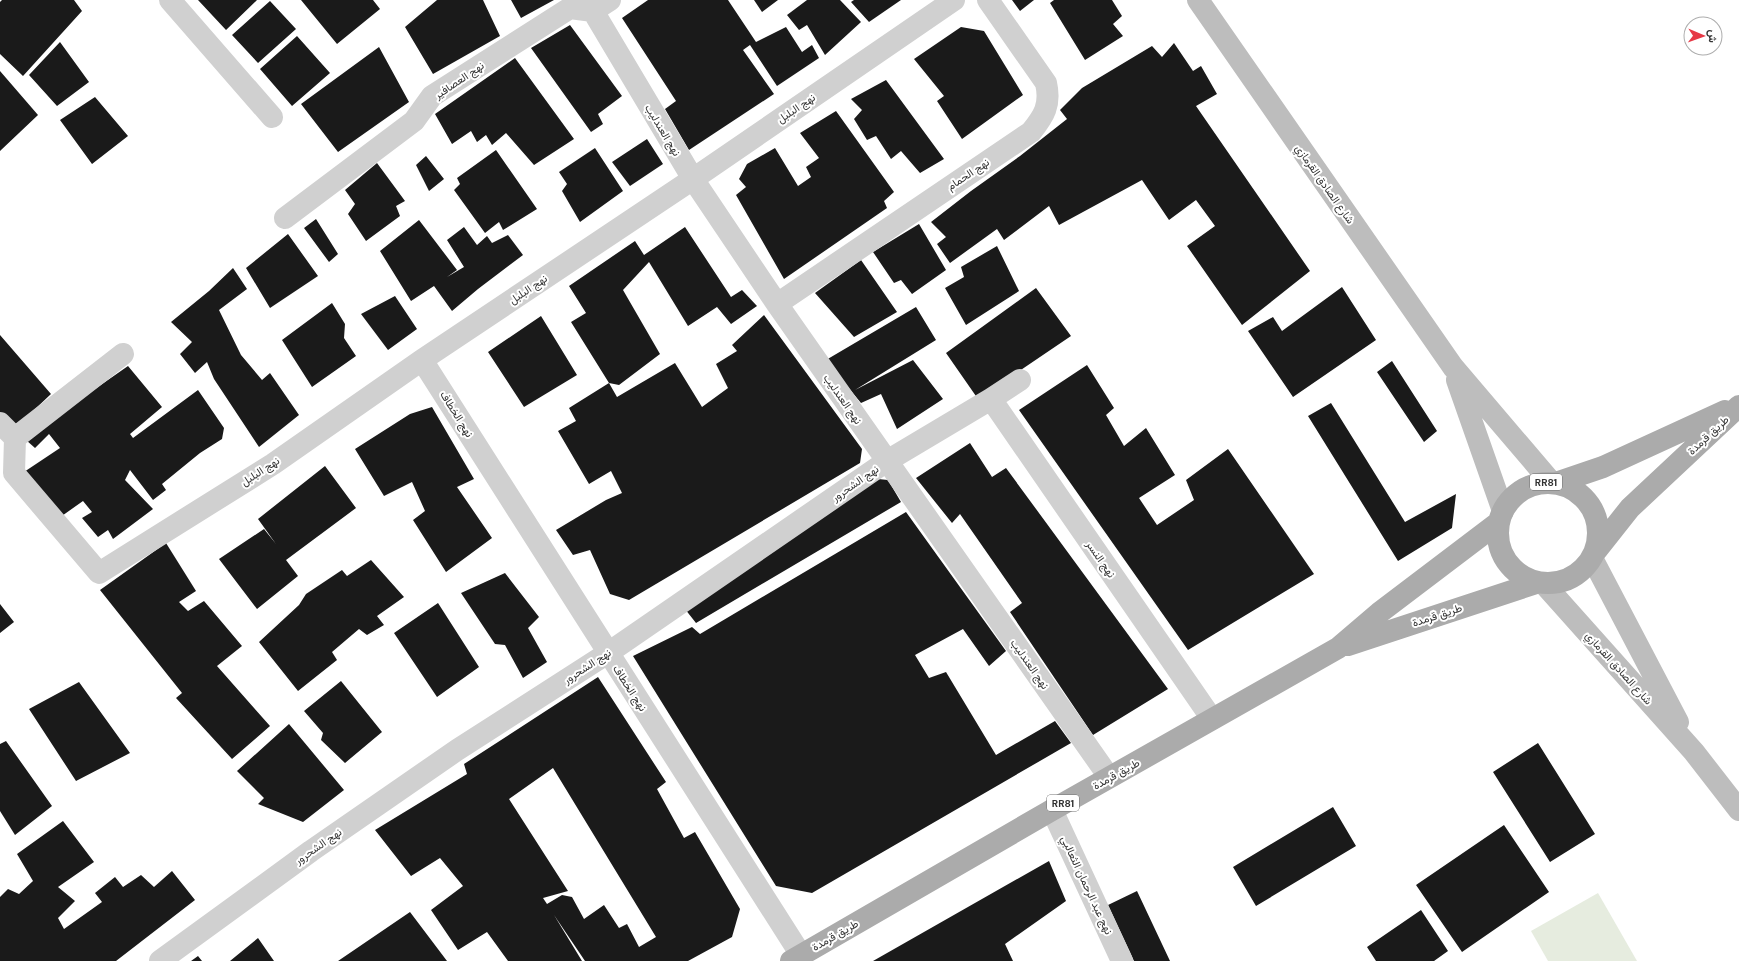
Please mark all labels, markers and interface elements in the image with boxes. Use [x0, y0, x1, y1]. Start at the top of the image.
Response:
north arrow [1683, 16, 1723, 56]
text: ش [1706, 29, 1720, 43]
street label: نهج العصافير [431, 58, 487, 103]
street label: نهج البلبل [774, 90, 818, 127]
street label: نهج العندليب [641, 102, 684, 159]
street label: شارع الصادق القرمازي [1290, 142, 1358, 228]
street label: نهج الحمام [944, 155, 992, 194]
street label: نهج البلبل [506, 271, 550, 308]
street label: نهج العندليب [820, 371, 865, 427]
street label: نهج الخطاف [436, 388, 477, 440]
street label: طريق قرمدة [1684, 412, 1732, 458]
street label: نهج البلبل [238, 453, 283, 490]
street label: نهج الشحرور [828, 462, 882, 506]
road number: RR81 [1530, 474, 1562, 490]
street label: نهج النسر [1082, 537, 1119, 581]
street label: طريق قرمدة [1410, 600, 1464, 630]
street label: شارع الصادق القرمازي [1580, 628, 1656, 710]
street label: نهج العندليب [1007, 636, 1052, 692]
street label: نهج الشحرور [560, 645, 614, 688]
street label: نهج الخطاف [609, 662, 650, 714]
street label: طريق قرمدة [1090, 755, 1142, 793]
road number: RR81 [1047, 795, 1079, 811]
street label: نهج الشحرور [291, 825, 345, 869]
street label: نهج عبد الرحمان الثعالبي [1055, 833, 1116, 938]
street label: طريق قرمدة [809, 916, 861, 954]

